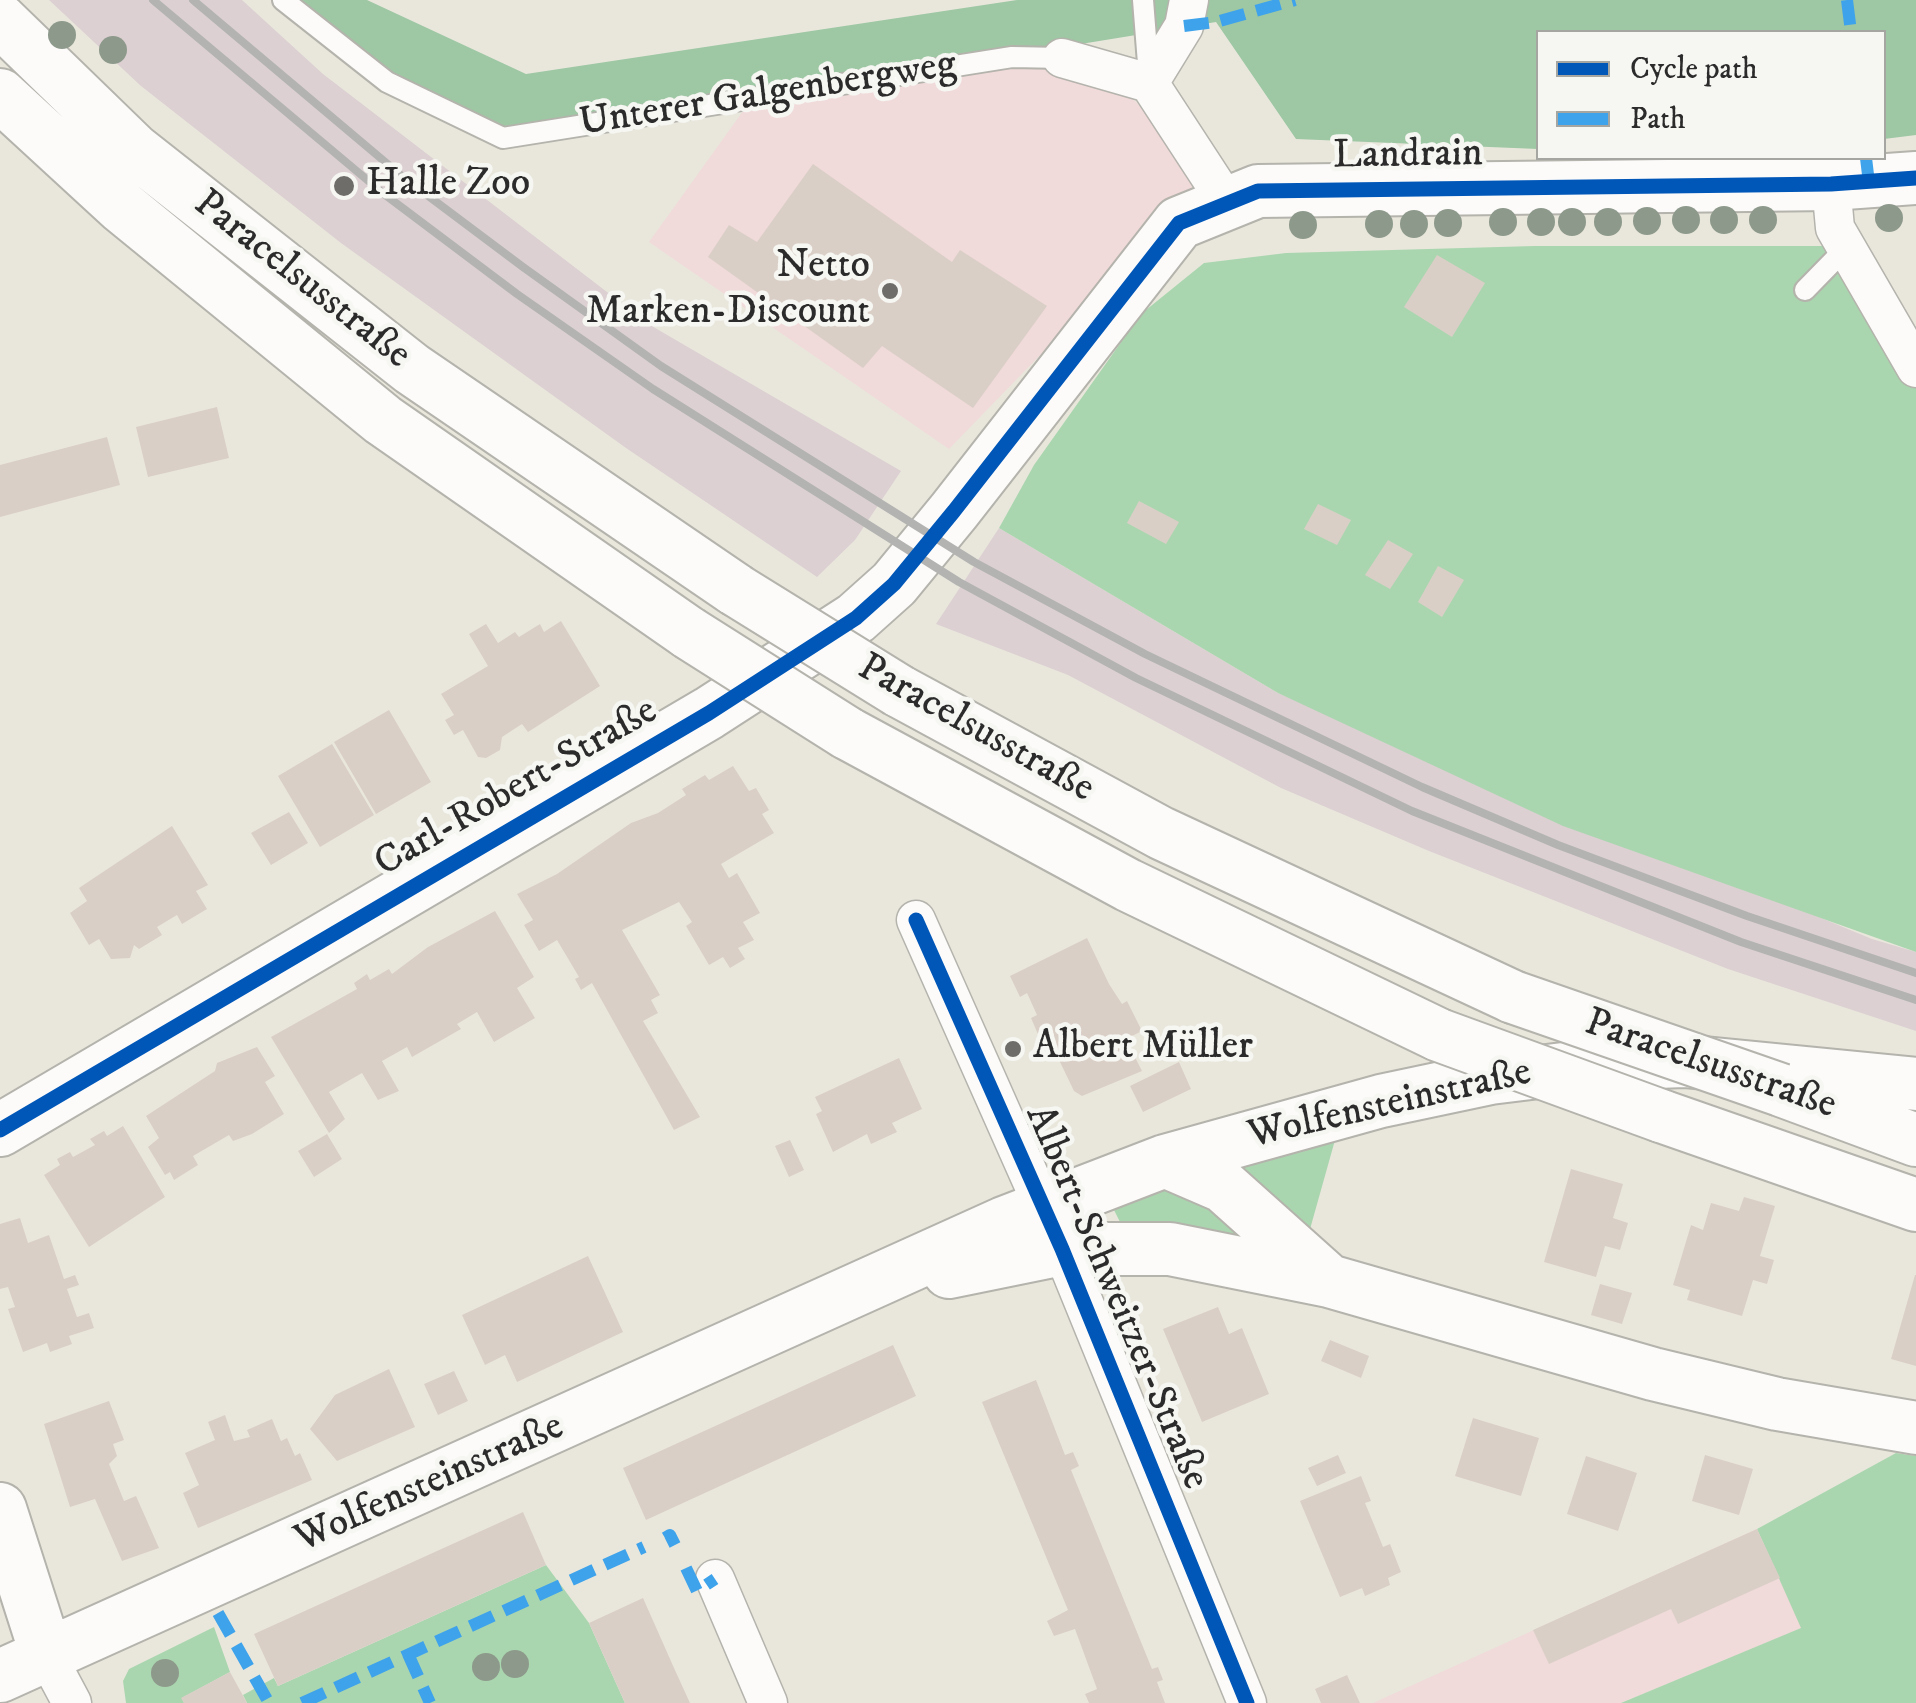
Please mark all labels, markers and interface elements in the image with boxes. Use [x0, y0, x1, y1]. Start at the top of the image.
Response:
legend [1536, 30, 1886, 160]
street label: Unterer Galgenbergweg [576, 42, 960, 150]
text: Cycle path [1630, 51, 1758, 88]
text: Path [1630, 101, 1686, 138]
street label: Landrain [1333, 132, 1483, 182]
place label: Halle Zoo [366, 162, 530, 210]
marker: Halle Zoo [331, 173, 357, 199]
street label: Paracelsusstraße [183, 181, 419, 381]
place label: Netto Marken-Discount [586, 244, 870, 338]
marker: Netto Marken-Discount [879, 280, 901, 302]
street label: Paracelsusstraße [848, 645, 1102, 815]
street label: Carl-Robert-Straße [367, 689, 667, 889]
street label: Paracelsusstraße [1578, 1001, 1842, 1131]
place label: Albert Müller [1033, 1025, 1253, 1073]
marker: Albert Müller [1002, 1038, 1024, 1060]
street label: Wolfensteinstraße [1244, 1050, 1536, 1162]
street label: Albert-Schweitzer-Straße [1012, 1099, 1218, 1497]
street label: Wolfensteinstraße [288, 1404, 572, 1566]

